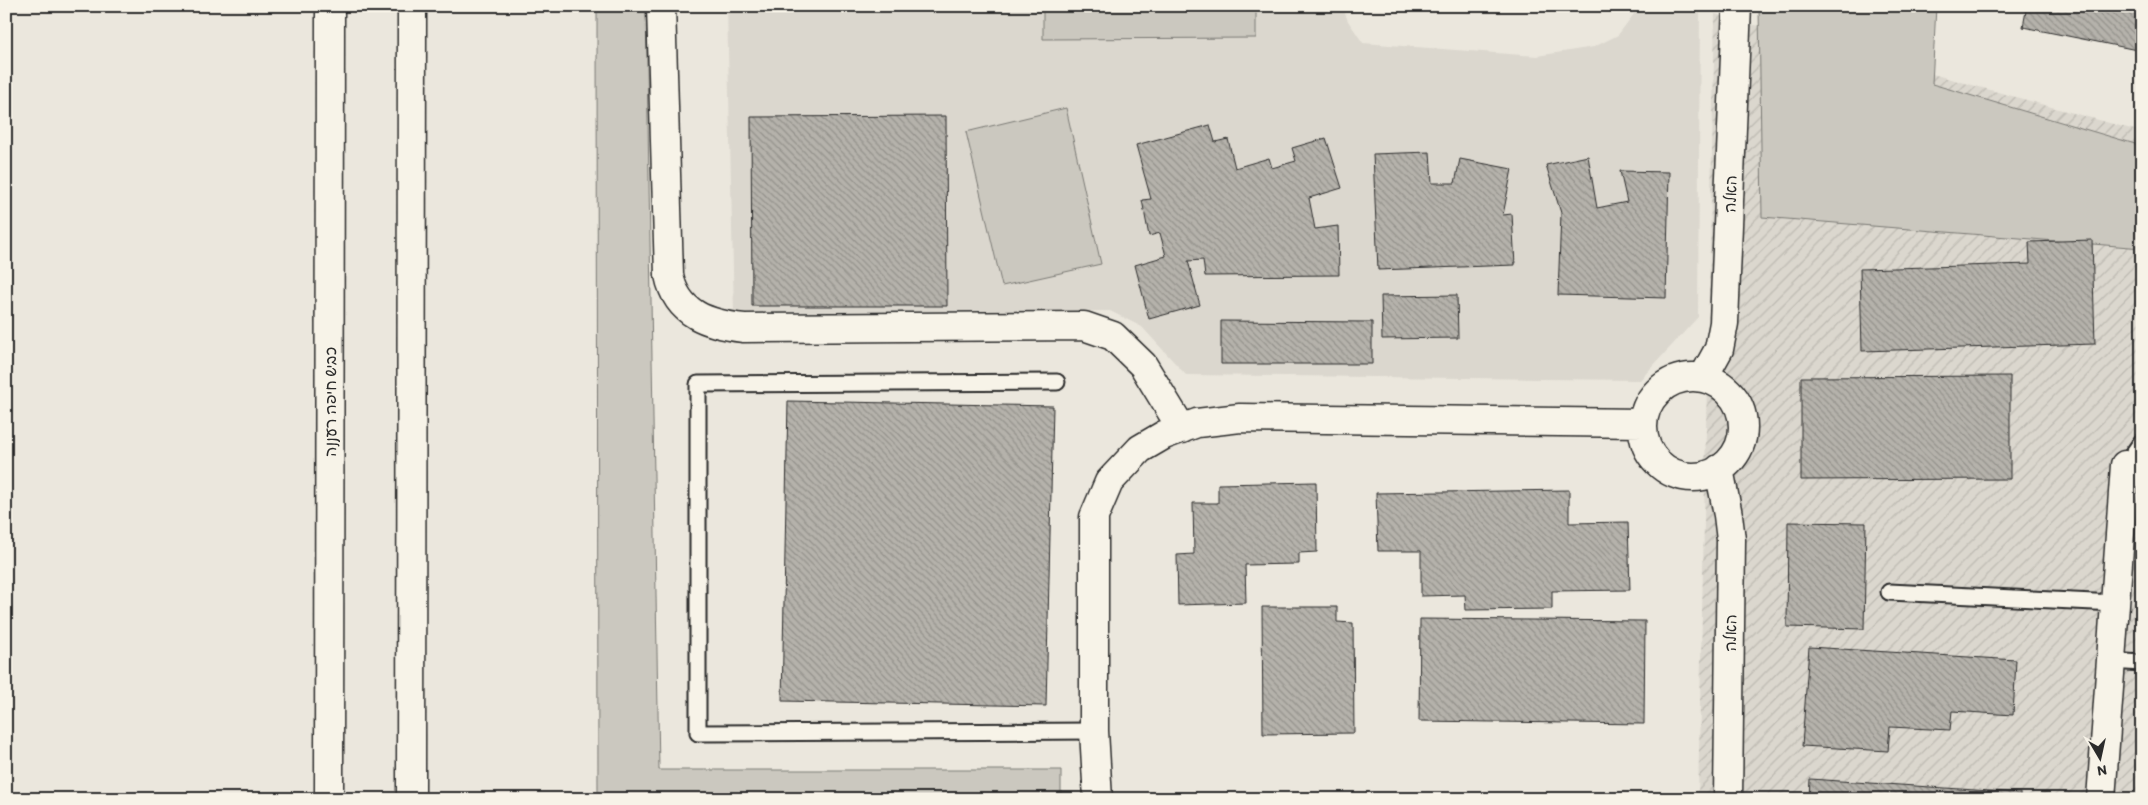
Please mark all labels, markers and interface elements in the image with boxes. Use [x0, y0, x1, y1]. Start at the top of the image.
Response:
street label: האלה [1720, 175, 1741, 213]
street label: כביש חיפה רעננה [321, 347, 340, 457]
street label: האלה [1721, 614, 1740, 652]
north arrow [2076, 732, 2126, 782]
text: N [2096, 761, 2108, 779]

